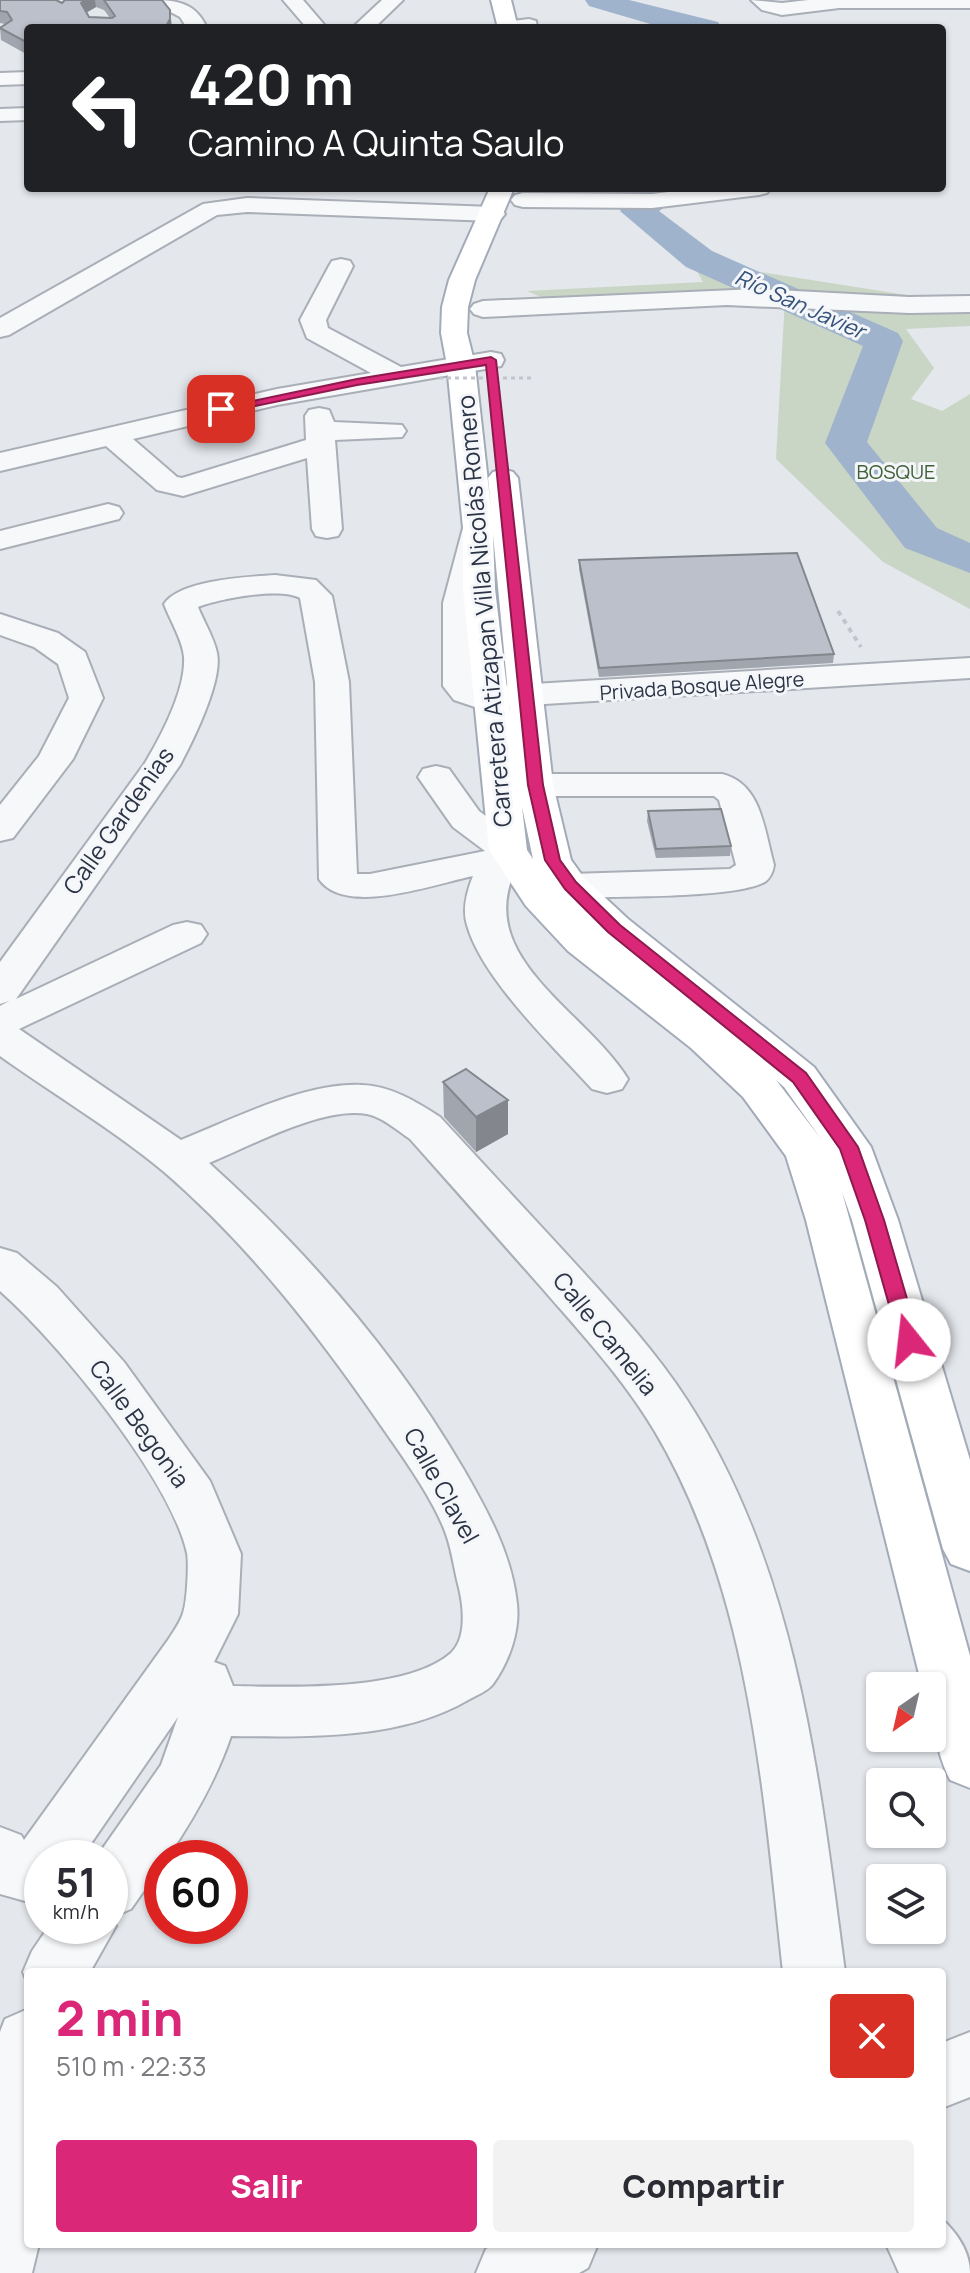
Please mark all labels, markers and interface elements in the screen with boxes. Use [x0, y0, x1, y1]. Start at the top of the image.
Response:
text: 420 m [188, 45, 354, 122]
icon: left [56, 56, 160, 160]
text: Camino A Quinta Saulo [188, 118, 565, 167]
water label: Río San Javier [731, 262, 872, 347]
pin [187, 375, 255, 443]
icon: arrive [199, 387, 243, 431]
street label: Carretera Atizapan Villa Nicolás Romero [448, 394, 519, 829]
park label: BOSQUE [857, 458, 935, 485]
street label: Privada Bosque Alegre [599, 665, 805, 706]
street label: Calle Gardenias [55, 740, 181, 900]
street label: Calle Camelia [546, 1264, 666, 1402]
position arrow [867, 1298, 951, 1382]
street label: Calle Begonia [83, 1352, 198, 1494]
street label: Calle Clavel [397, 1422, 488, 1549]
north arrow [866, 1672, 946, 1752]
map controls [866, 1672, 946, 1944]
button: search [866, 1768, 946, 1848]
speed limit sign: 60 [144, 1840, 248, 1944]
text: 51 [56, 1854, 96, 1909]
button: layers [866, 1864, 946, 1944]
text: km/h [53, 1898, 99, 1925]
text: 2 min [56, 1985, 183, 2050]
button: close [830, 1994, 914, 2078]
text: 510 m · 22:33 [56, 2048, 207, 2084]
button: Salir [56, 2140, 477, 2232]
button: Compartir [493, 2140, 914, 2232]

